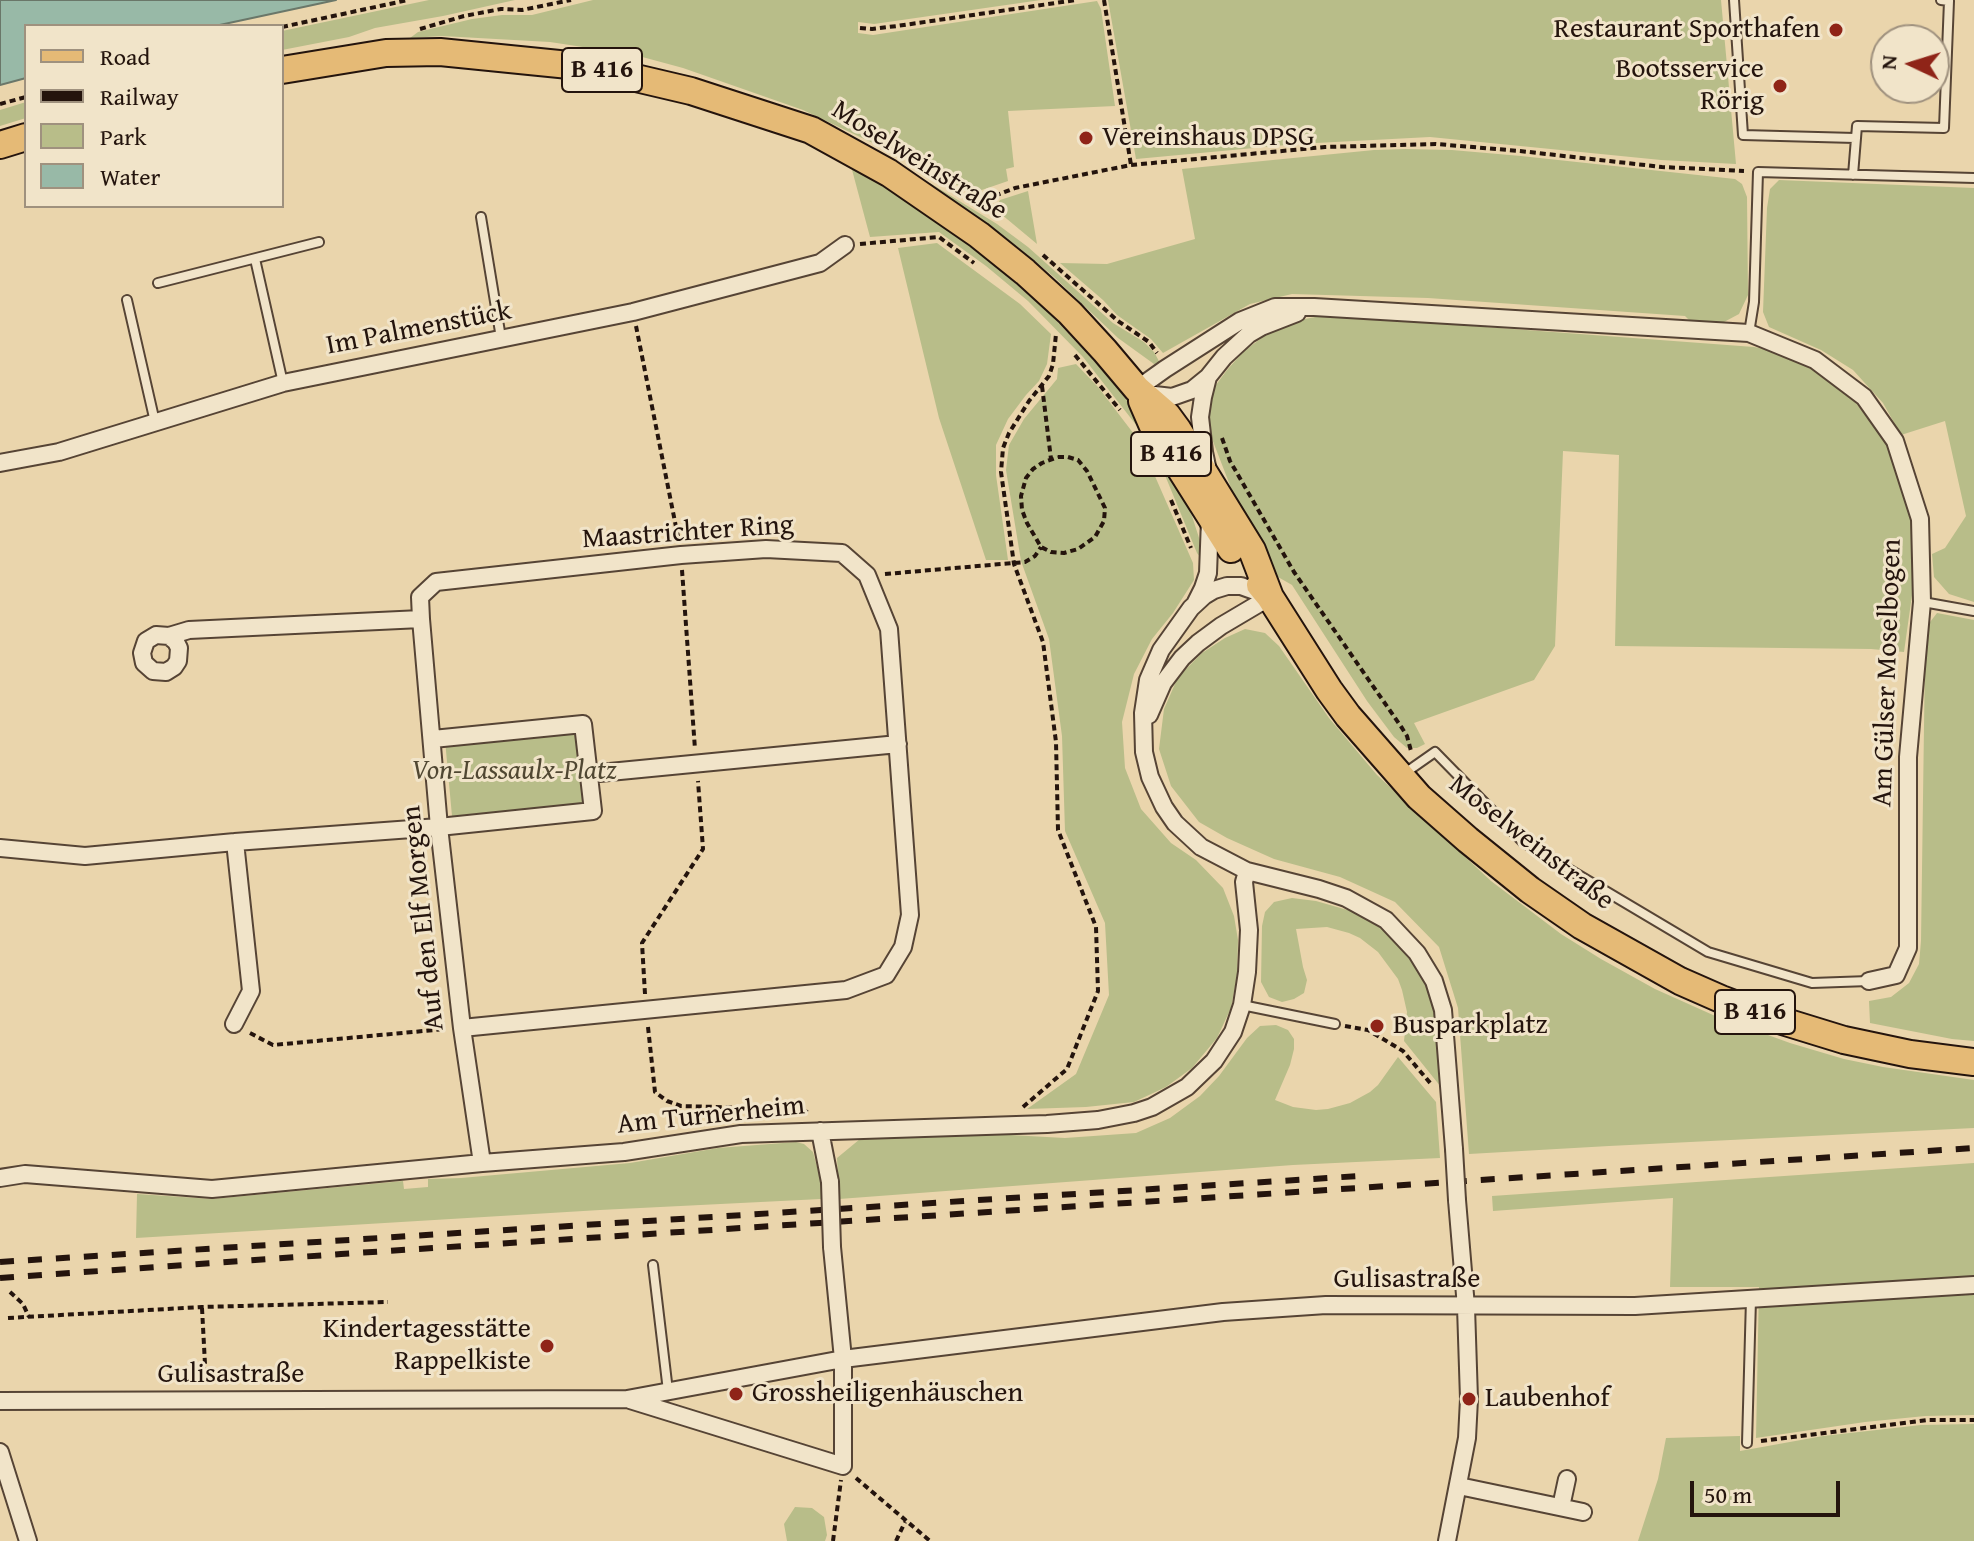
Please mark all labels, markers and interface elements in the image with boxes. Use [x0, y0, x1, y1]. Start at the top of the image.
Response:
place label: Restaurant Sporthafen [1554, 13, 1820, 47]
marker: Restaurant Sporthafen [1827, 21, 1845, 39]
legend [24, 24, 284, 208]
north arrow [1870, 24, 1950, 104]
text: Road [100, 39, 150, 74]
road number: B 416 [562, 48, 642, 92]
place label: Bootsservice Rörig [1615, 53, 1764, 119]
text: N [1872, 54, 1905, 71]
marker: Bootsservice Rörig [1771, 77, 1789, 95]
text: Railway [100, 79, 179, 114]
street label: Moselweinstraße [825, 94, 1013, 228]
text: Park [100, 119, 146, 154]
place label: Vereinshaus DPSG [1102, 121, 1314, 155]
marker: Vereinshaus DPSG [1077, 129, 1095, 147]
text: Water [100, 159, 160, 194]
street label: Im Palmenstück [324, 295, 514, 363]
road number: B 416 [1131, 432, 1211, 476]
street label: Maastrichter Ring [581, 509, 795, 557]
street label: Am Gülser Moselbogen [1867, 538, 1909, 808]
park label: Von-Lassaulx-Platz [411, 755, 617, 789]
street label: Moselweinstraße [1442, 768, 1620, 918]
street label: Auf den Elf Morgen [395, 804, 453, 1032]
road number: B 416 [1715, 990, 1795, 1034]
place label: Busparkplatz [1393, 1009, 1548, 1043]
marker: Busparkplatz [1368, 1017, 1386, 1035]
street label: Am Turnerheim [616, 1089, 806, 1143]
street label: Gulisastraße [1334, 1263, 1480, 1297]
place label: Kindertagesstätte Rappelkiste [323, 1313, 531, 1379]
marker: Kindertagesstätte Rappelkiste [538, 1337, 556, 1355]
street label: Gulisastraße [158, 1358, 304, 1392]
place label: Grossheiligenhäuschen [752, 1377, 1023, 1411]
place label: Laubenhof [1485, 1382, 1609, 1416]
marker: Grossheiligenhäuschen [727, 1385, 745, 1403]
marker: Laubenhof [1460, 1390, 1478, 1408]
scale bar [1694, 1465, 1844, 1515]
text: 50 m [1704, 1477, 1752, 1512]

